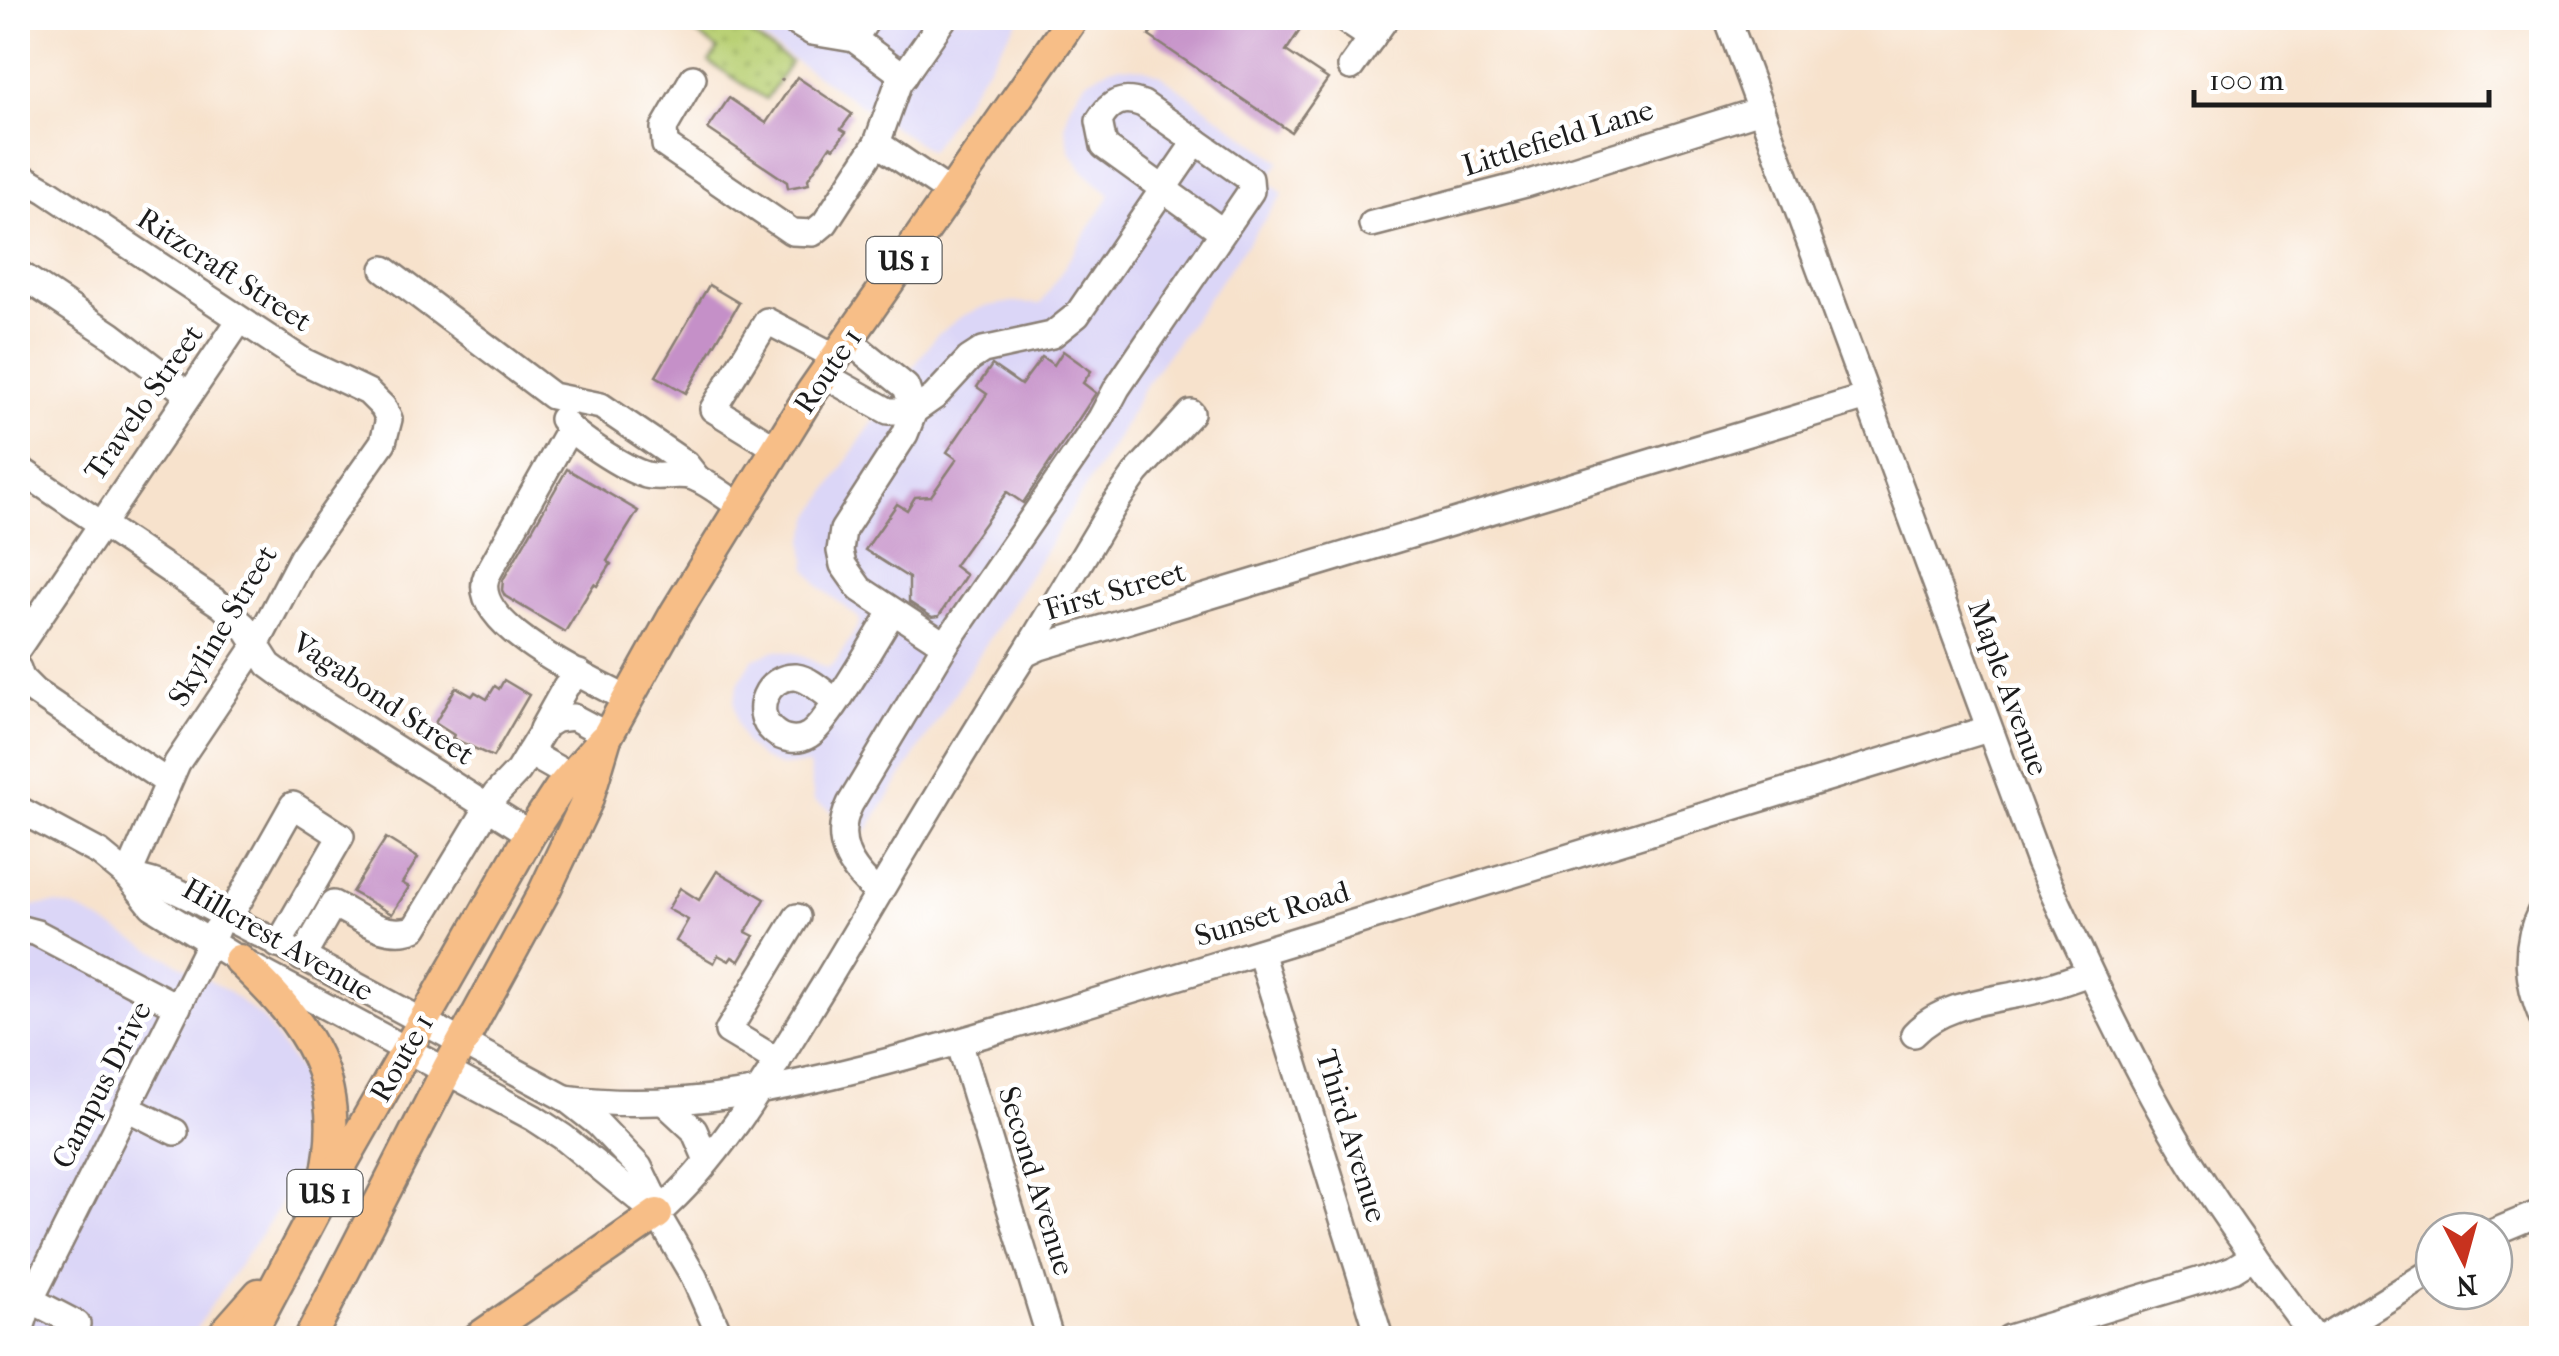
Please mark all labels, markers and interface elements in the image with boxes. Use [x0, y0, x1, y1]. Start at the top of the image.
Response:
scale bar [2194, 45, 2489, 107]
text: 100 m [2209, 63, 2284, 98]
street label: Littlefield Lane [1458, 92, 1658, 184]
street label: Ritzcraft Street [130, 201, 318, 339]
road number: US 1 [866, 237, 942, 283]
street label: Travelo Street [77, 318, 211, 488]
street label: Route 1 [787, 321, 869, 421]
street label: Skyline Street [161, 539, 285, 713]
street label: First Street [1040, 554, 1190, 628]
street label: Maple Avenue [1960, 596, 2056, 780]
street label: Vagabond Street [285, 625, 481, 773]
street label: Hillcrest Avenue [176, 871, 380, 1009]
street label: Sunset Road [1191, 874, 1354, 954]
street label: Campus Drive [45, 995, 159, 1174]
street label: Route 1 [363, 1008, 441, 1108]
street label: Third Avenue [1308, 1046, 1394, 1227]
street label: Second Avenue [991, 1082, 1081, 1280]
road number: US 1 [288, 1170, 362, 1216]
north arrow [2414, 1211, 2514, 1311]
text: N [2454, 1268, 2479, 1303]

